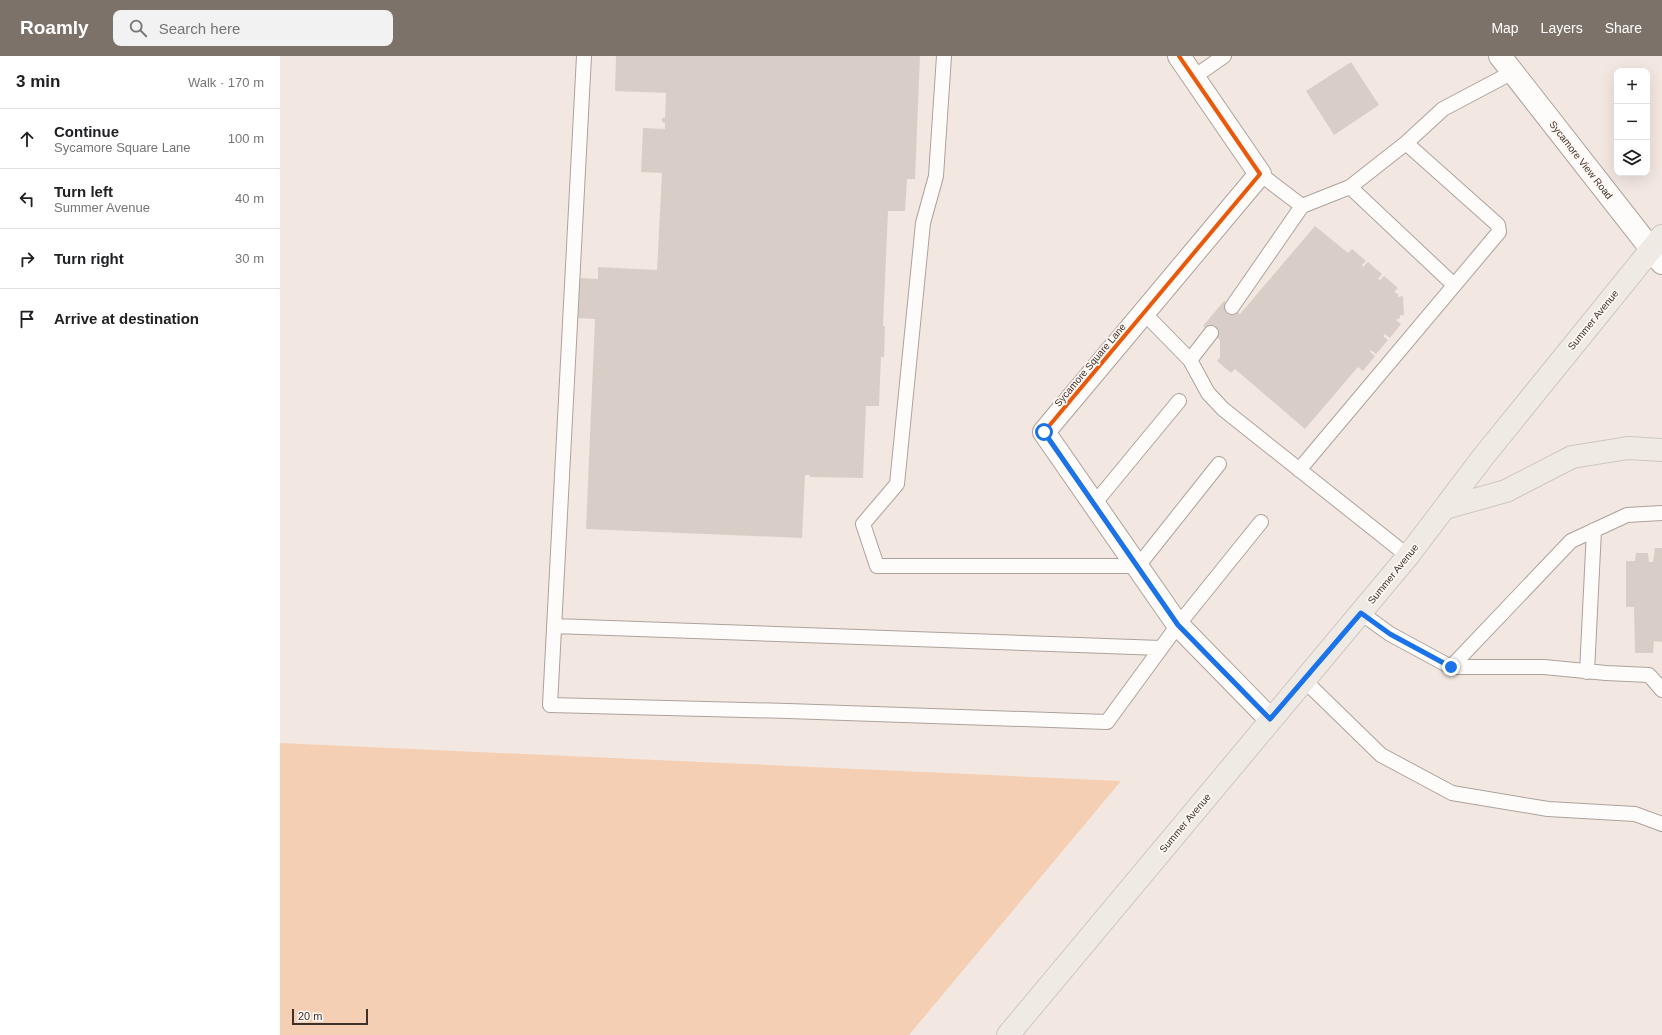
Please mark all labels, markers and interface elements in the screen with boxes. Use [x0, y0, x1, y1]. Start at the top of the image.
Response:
search box [113, 10, 393, 46]
text: Roamly [20, 17, 89, 38]
icon: search [127, 17, 149, 39]
text: Search here [159, 20, 240, 37]
text: Map [1491, 20, 1519, 36]
text: Layers [1541, 20, 1583, 36]
text: Share [1605, 20, 1642, 36]
map controls [1614, 68, 1650, 176]
button: + [1614, 68, 1650, 104]
text: 3 min [16, 72, 60, 91]
text: Walk · 170 m [188, 75, 264, 90]
button: − [1614, 104, 1650, 140]
street label: Sycamore View Road [1547, 119, 1615, 201]
text: Continue [54, 123, 119, 140]
icon: ahead [16, 128, 38, 150]
text: 100 m [228, 131, 264, 146]
text: Sycamore Square Lane [54, 140, 191, 155]
button: layers [1614, 140, 1650, 176]
text: Turn left [54, 183, 113, 200]
icon: left [16, 188, 38, 210]
text: 40 m [235, 191, 264, 206]
text: Summer Avenue [54, 200, 150, 215]
icon: right [16, 248, 38, 270]
text: Turn right [54, 250, 124, 267]
text: 30 m [235, 251, 264, 266]
street label: Summer Avenue [1566, 288, 1621, 352]
icon: arrive [16, 308, 38, 330]
text: Arrive at destination [54, 310, 199, 327]
street label: Sycamore Square Lane [1052, 321, 1128, 409]
route start [1035, 423, 1053, 441]
street label: Summer Avenue [1366, 542, 1421, 606]
route end [1442, 658, 1460, 676]
street label: Summer Avenue [1157, 791, 1213, 855]
scale bar [292, 1007, 368, 1026]
text: 20 m [298, 1010, 322, 1022]

